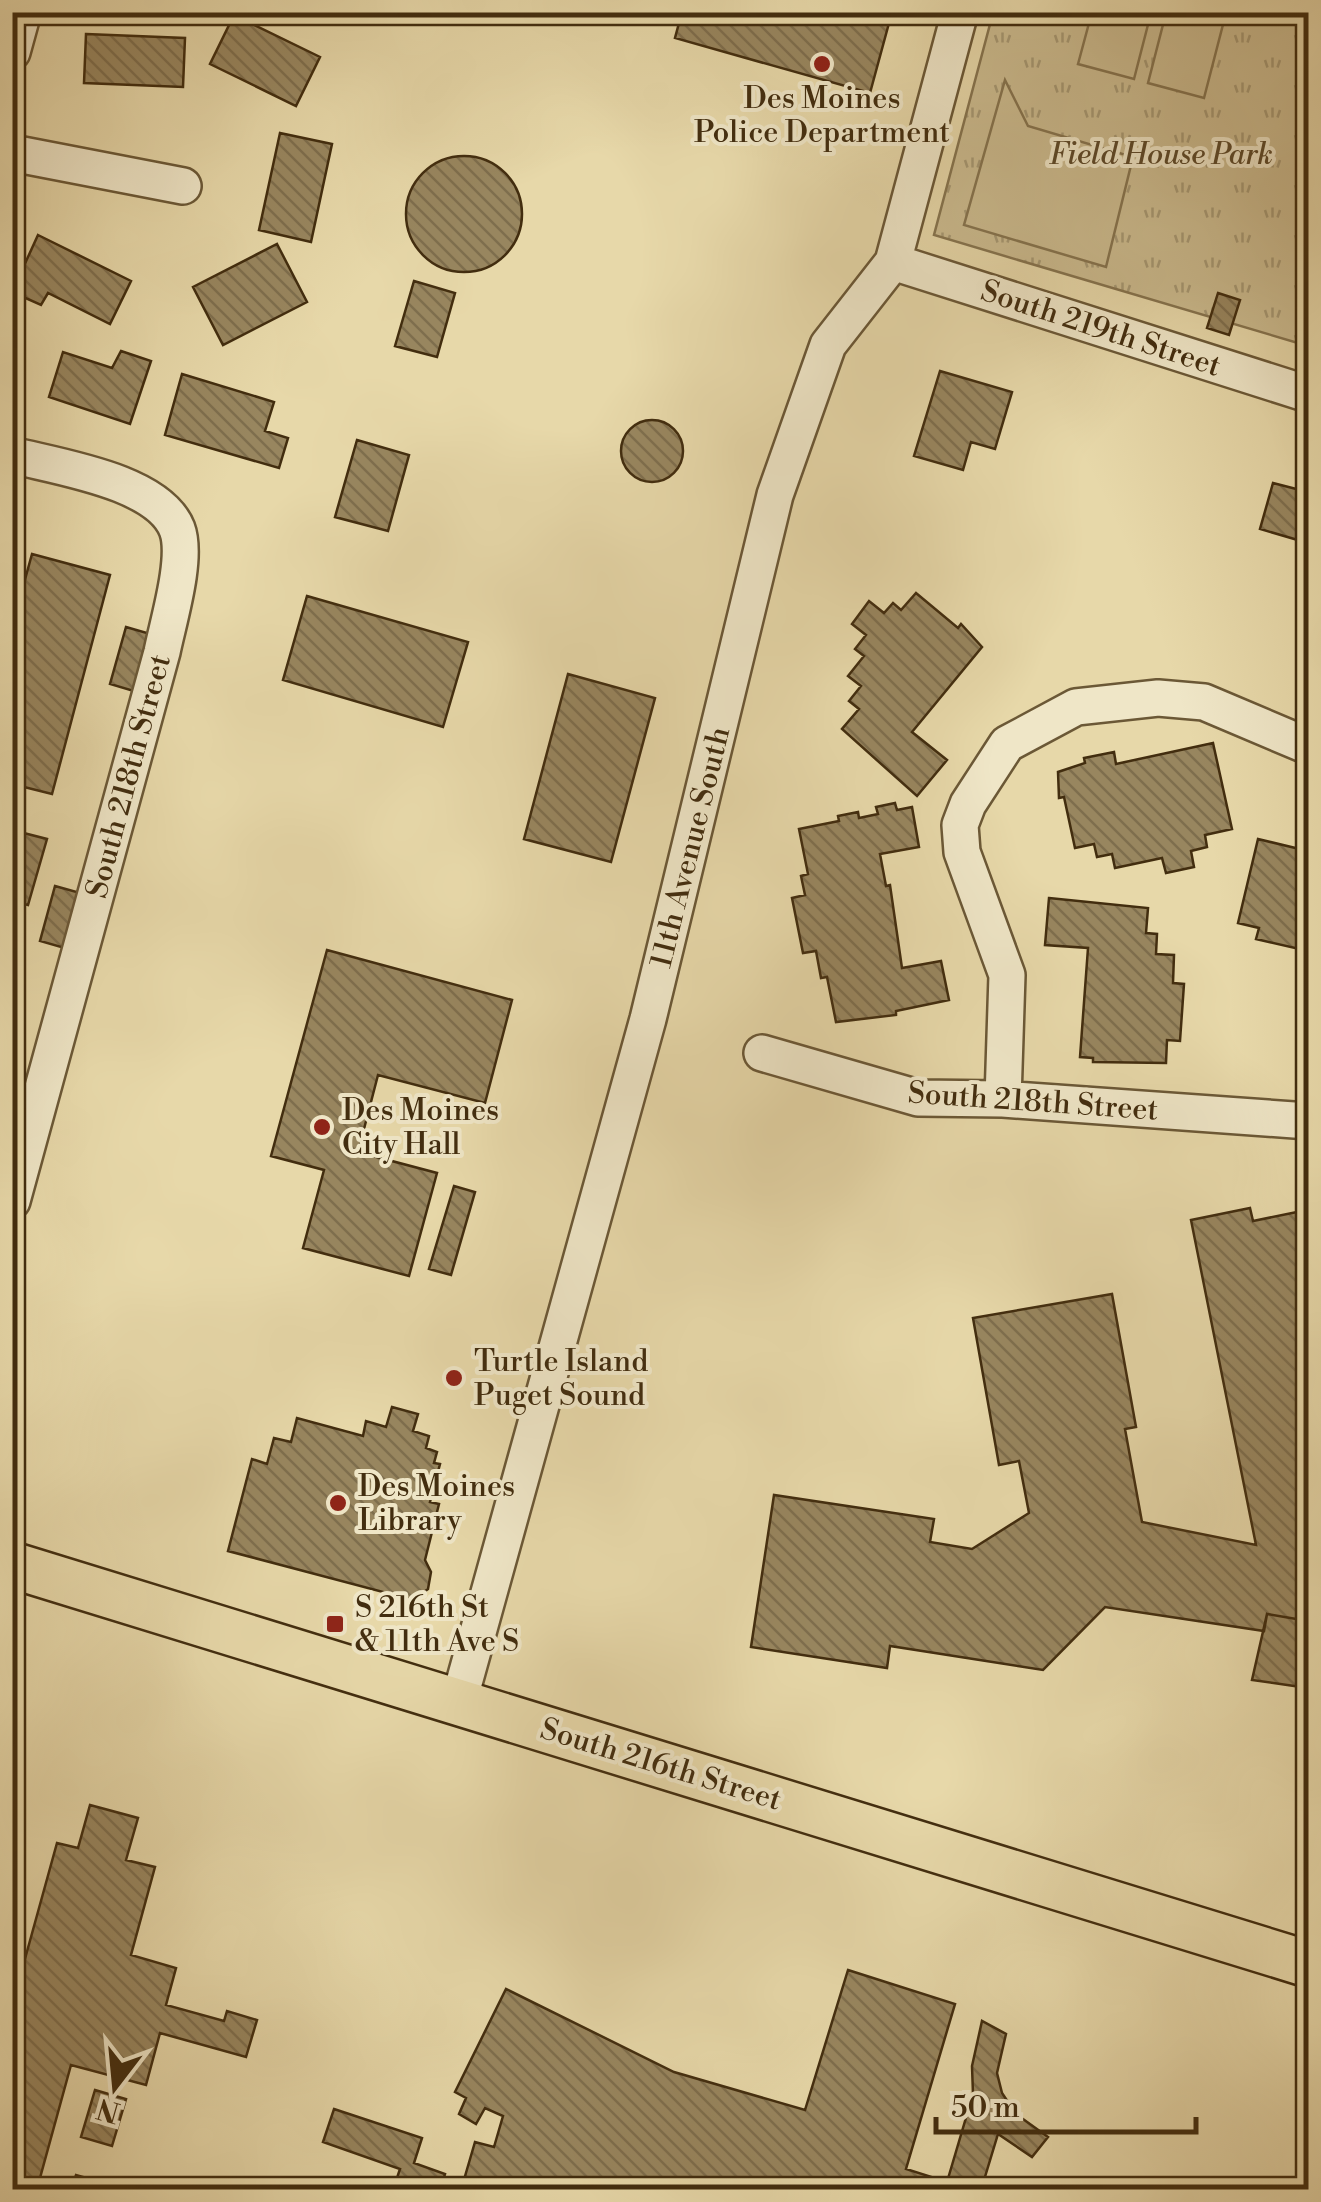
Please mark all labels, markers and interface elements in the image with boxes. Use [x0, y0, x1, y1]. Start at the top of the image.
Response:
marker: Des Moines Police Department [811, 53, 833, 75]
place label: Des Moines Police Department [694, 80, 950, 152]
park label: Field House Park [1049, 136, 1273, 174]
street label: South 219th Street [976, 272, 1226, 386]
street label: South 218th Street [78, 650, 180, 902]
street label: 11th Avenue South [643, 723, 739, 972]
street label: South 218th Street [906, 1074, 1160, 1130]
place label: Des Moines City Hall [342, 1092, 499, 1164]
marker: Des Moines City Hall [311, 1116, 333, 1138]
place label: Turtle Island Puget Sound [474, 1343, 648, 1415]
marker: Turtle Island Puget Sound [443, 1367, 465, 1389]
place label: Des Moines Library [358, 1468, 515, 1540]
marker: Des Moines Library [327, 1492, 349, 1514]
place label: S 216th St & 11th Ave S [355, 1589, 519, 1661]
marker: S 216th St & 11th Ave S [324, 1613, 346, 1635]
street label: South 216th Street [536, 1710, 786, 1820]
north arrow [65, 2037, 165, 2137]
scale bar [936, 2072, 1196, 2134]
text: 50 m [951, 2089, 1020, 2127]
text: N [93, 2090, 124, 2129]

